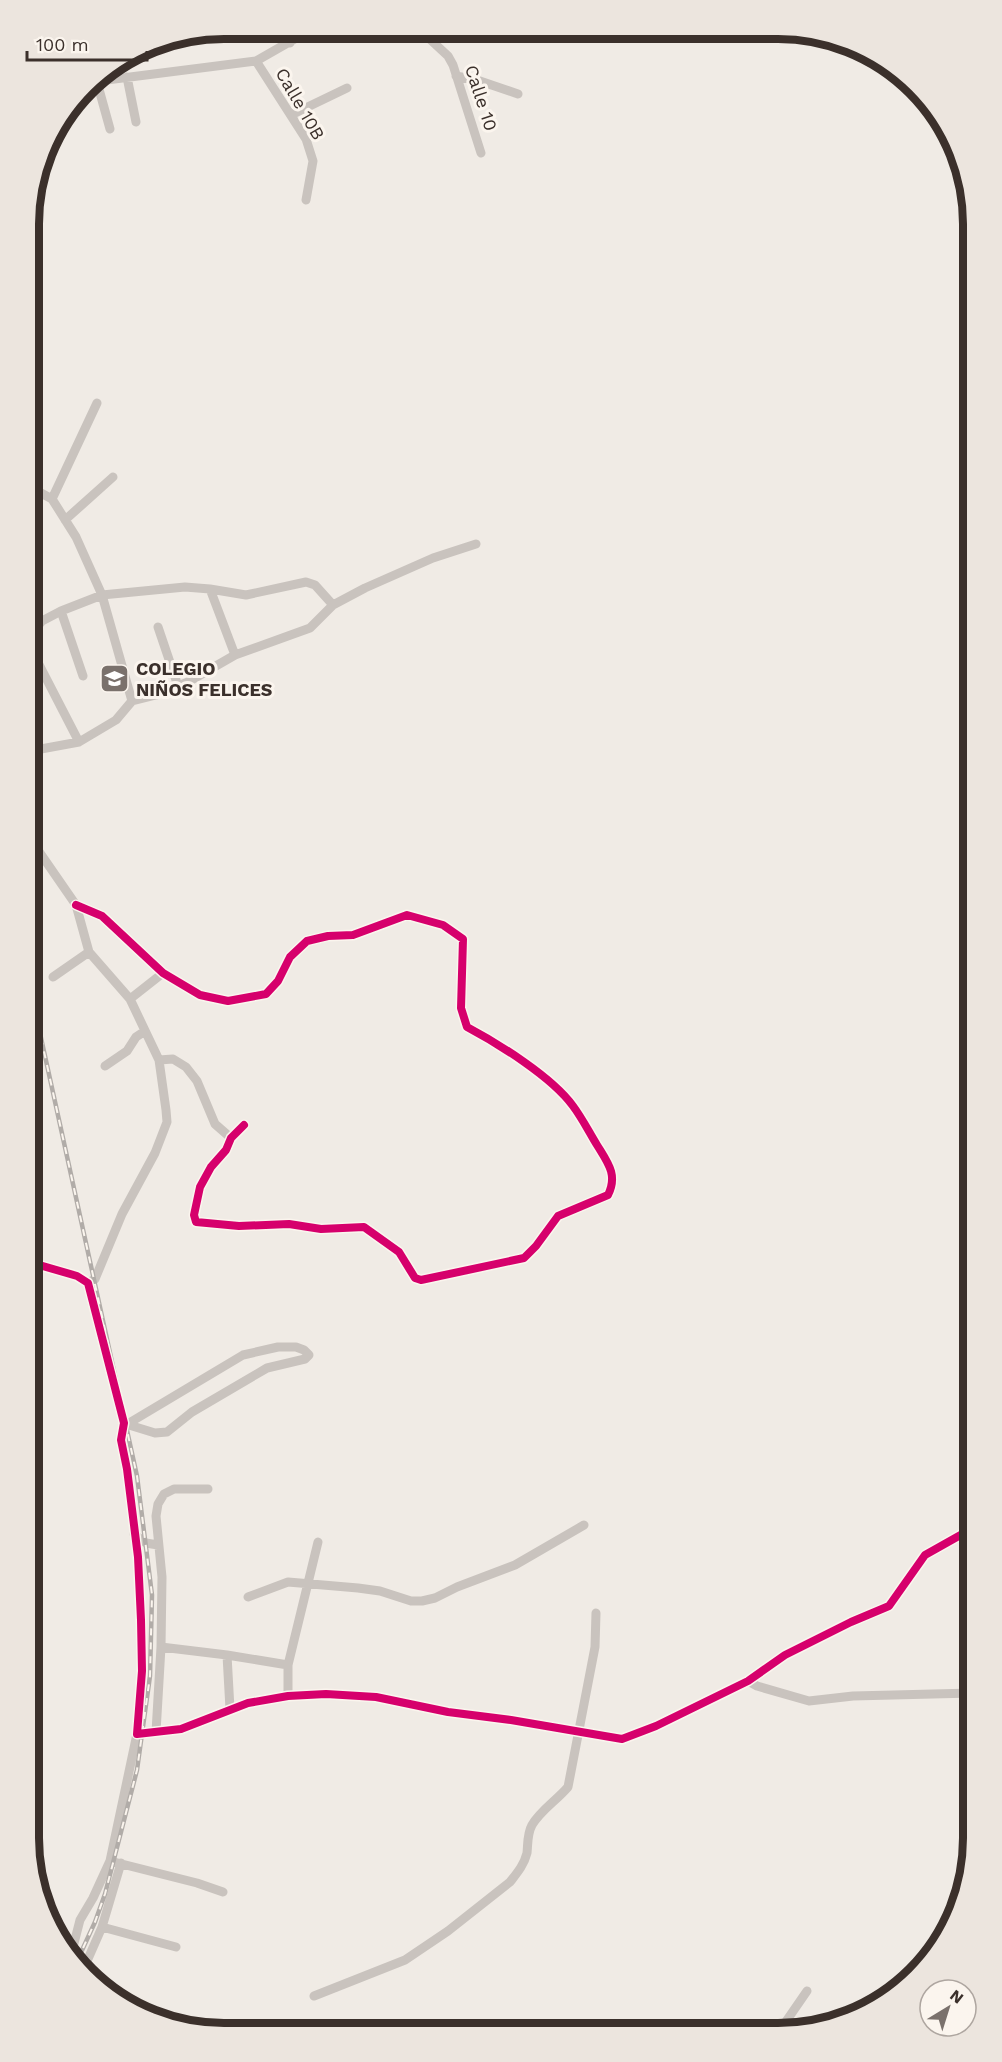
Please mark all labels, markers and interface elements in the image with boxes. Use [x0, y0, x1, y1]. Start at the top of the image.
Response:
scale bar [27, 24, 147, 62]
text: 100 m [36, 34, 89, 55]
street label: Calle 10 [461, 62, 502, 133]
street label: Calle 10B [271, 64, 329, 144]
place label: COLEGIO NIÑOS FELICES [136, 658, 273, 700]
school or university icon: COLEGIO NIÑOS FELICES [99, 663, 131, 695]
north arrow [918, 1978, 978, 2038]
text: N [946, 1985, 967, 2008]

